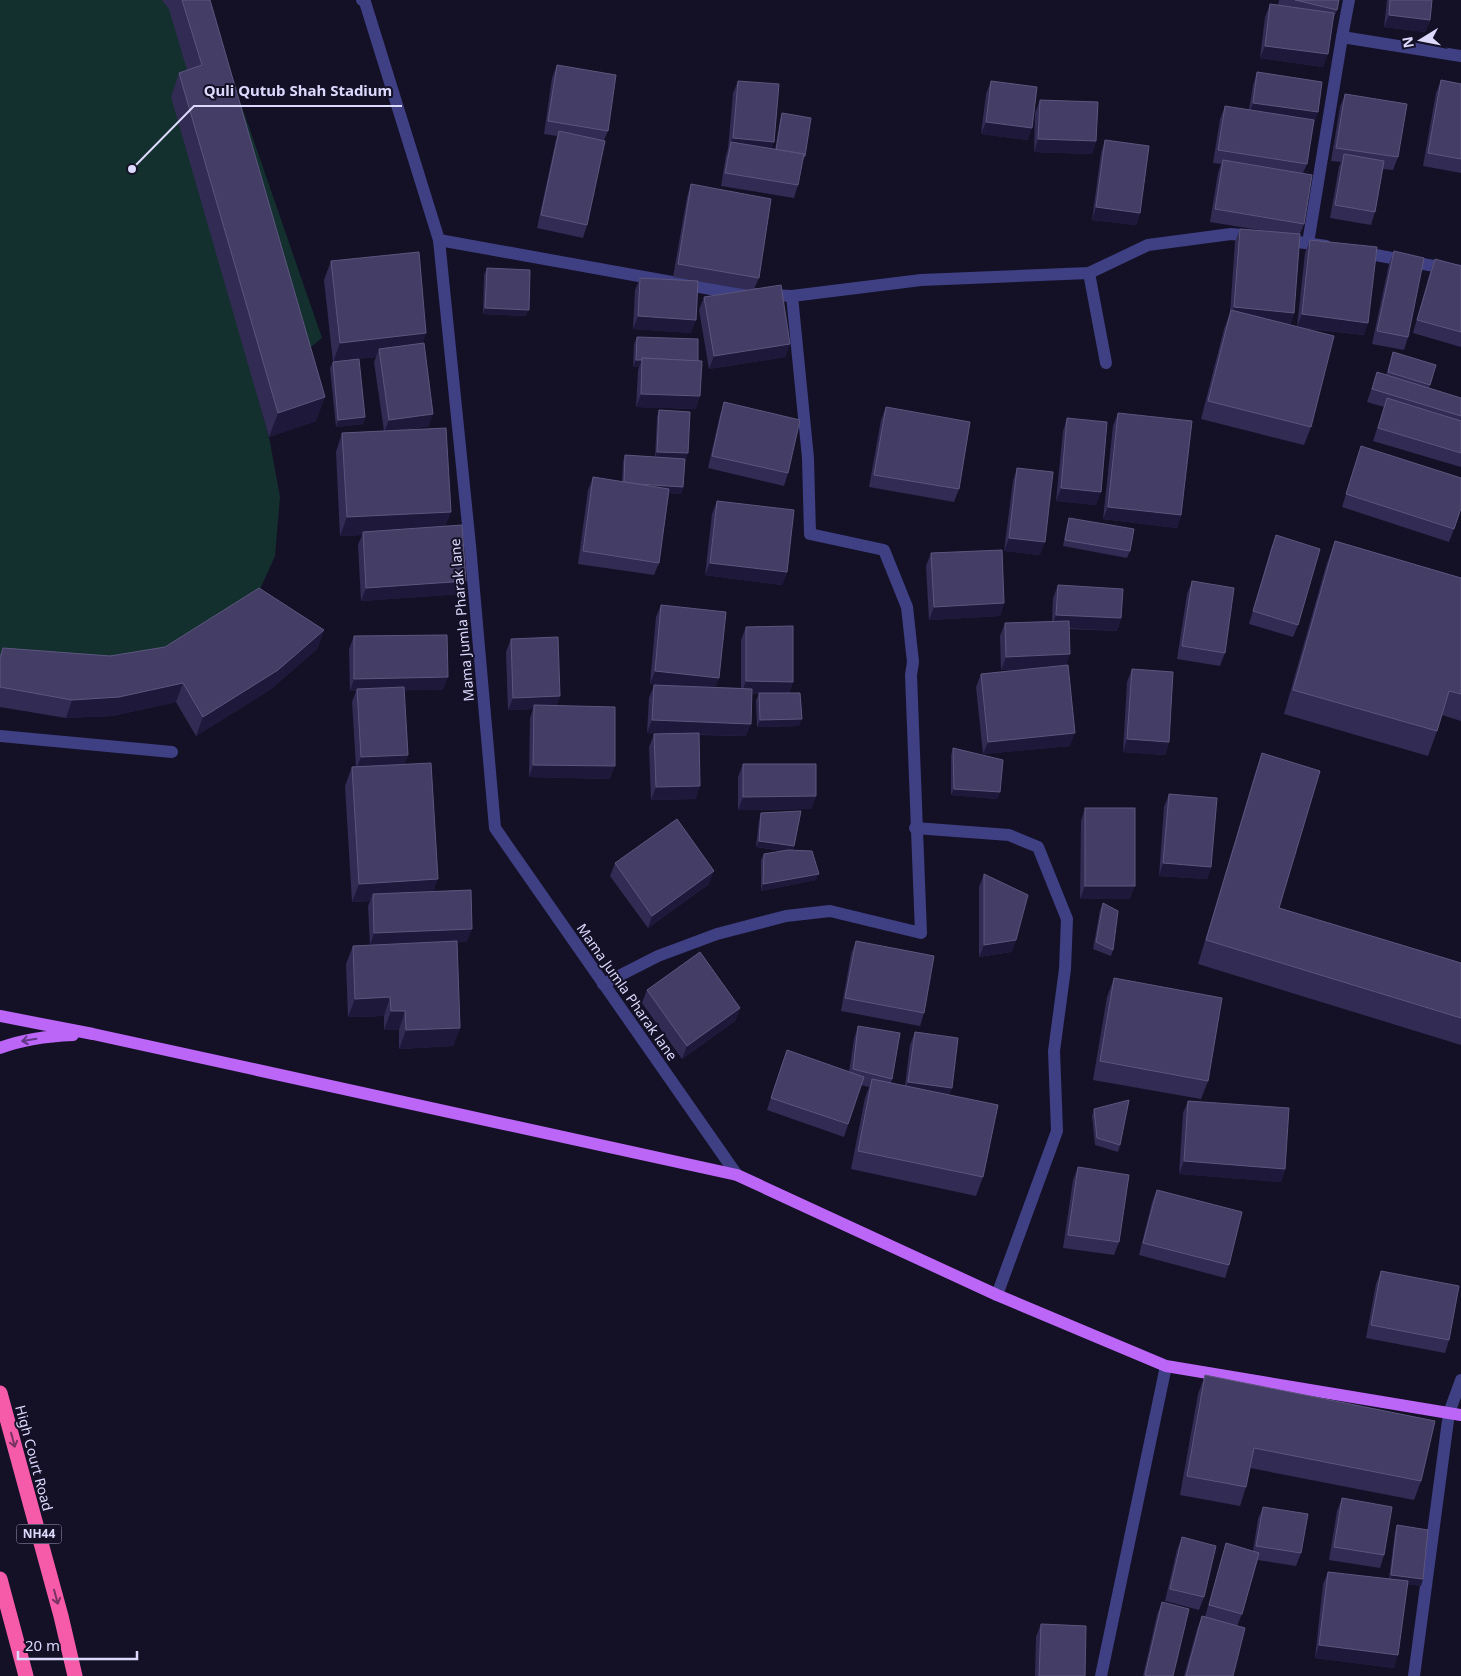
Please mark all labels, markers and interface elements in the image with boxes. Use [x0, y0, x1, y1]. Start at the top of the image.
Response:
north arrow [1396, 15, 1446, 65]
text: N [1397, 35, 1418, 50]
callout: Quli Qutub Shah Stadium [194, 76, 402, 106]
text: Quli Qutub Shah Stadium [204, 80, 392, 100]
street label: Mama Jumla Pharak lane [445, 538, 478, 702]
street label: Mama Jumla Pharak lane [573, 919, 682, 1064]
one-way arrow [21, 1035, 37, 1045]
street label: High Court Road [11, 1403, 58, 1513]
one-way arrow [9, 1432, 18, 1448]
road number: NH44 [16, 1525, 62, 1544]
one-way arrow [51, 1588, 61, 1604]
scale bar [18, 1628, 136, 1660]
text: 20 m [25, 1635, 60, 1655]

